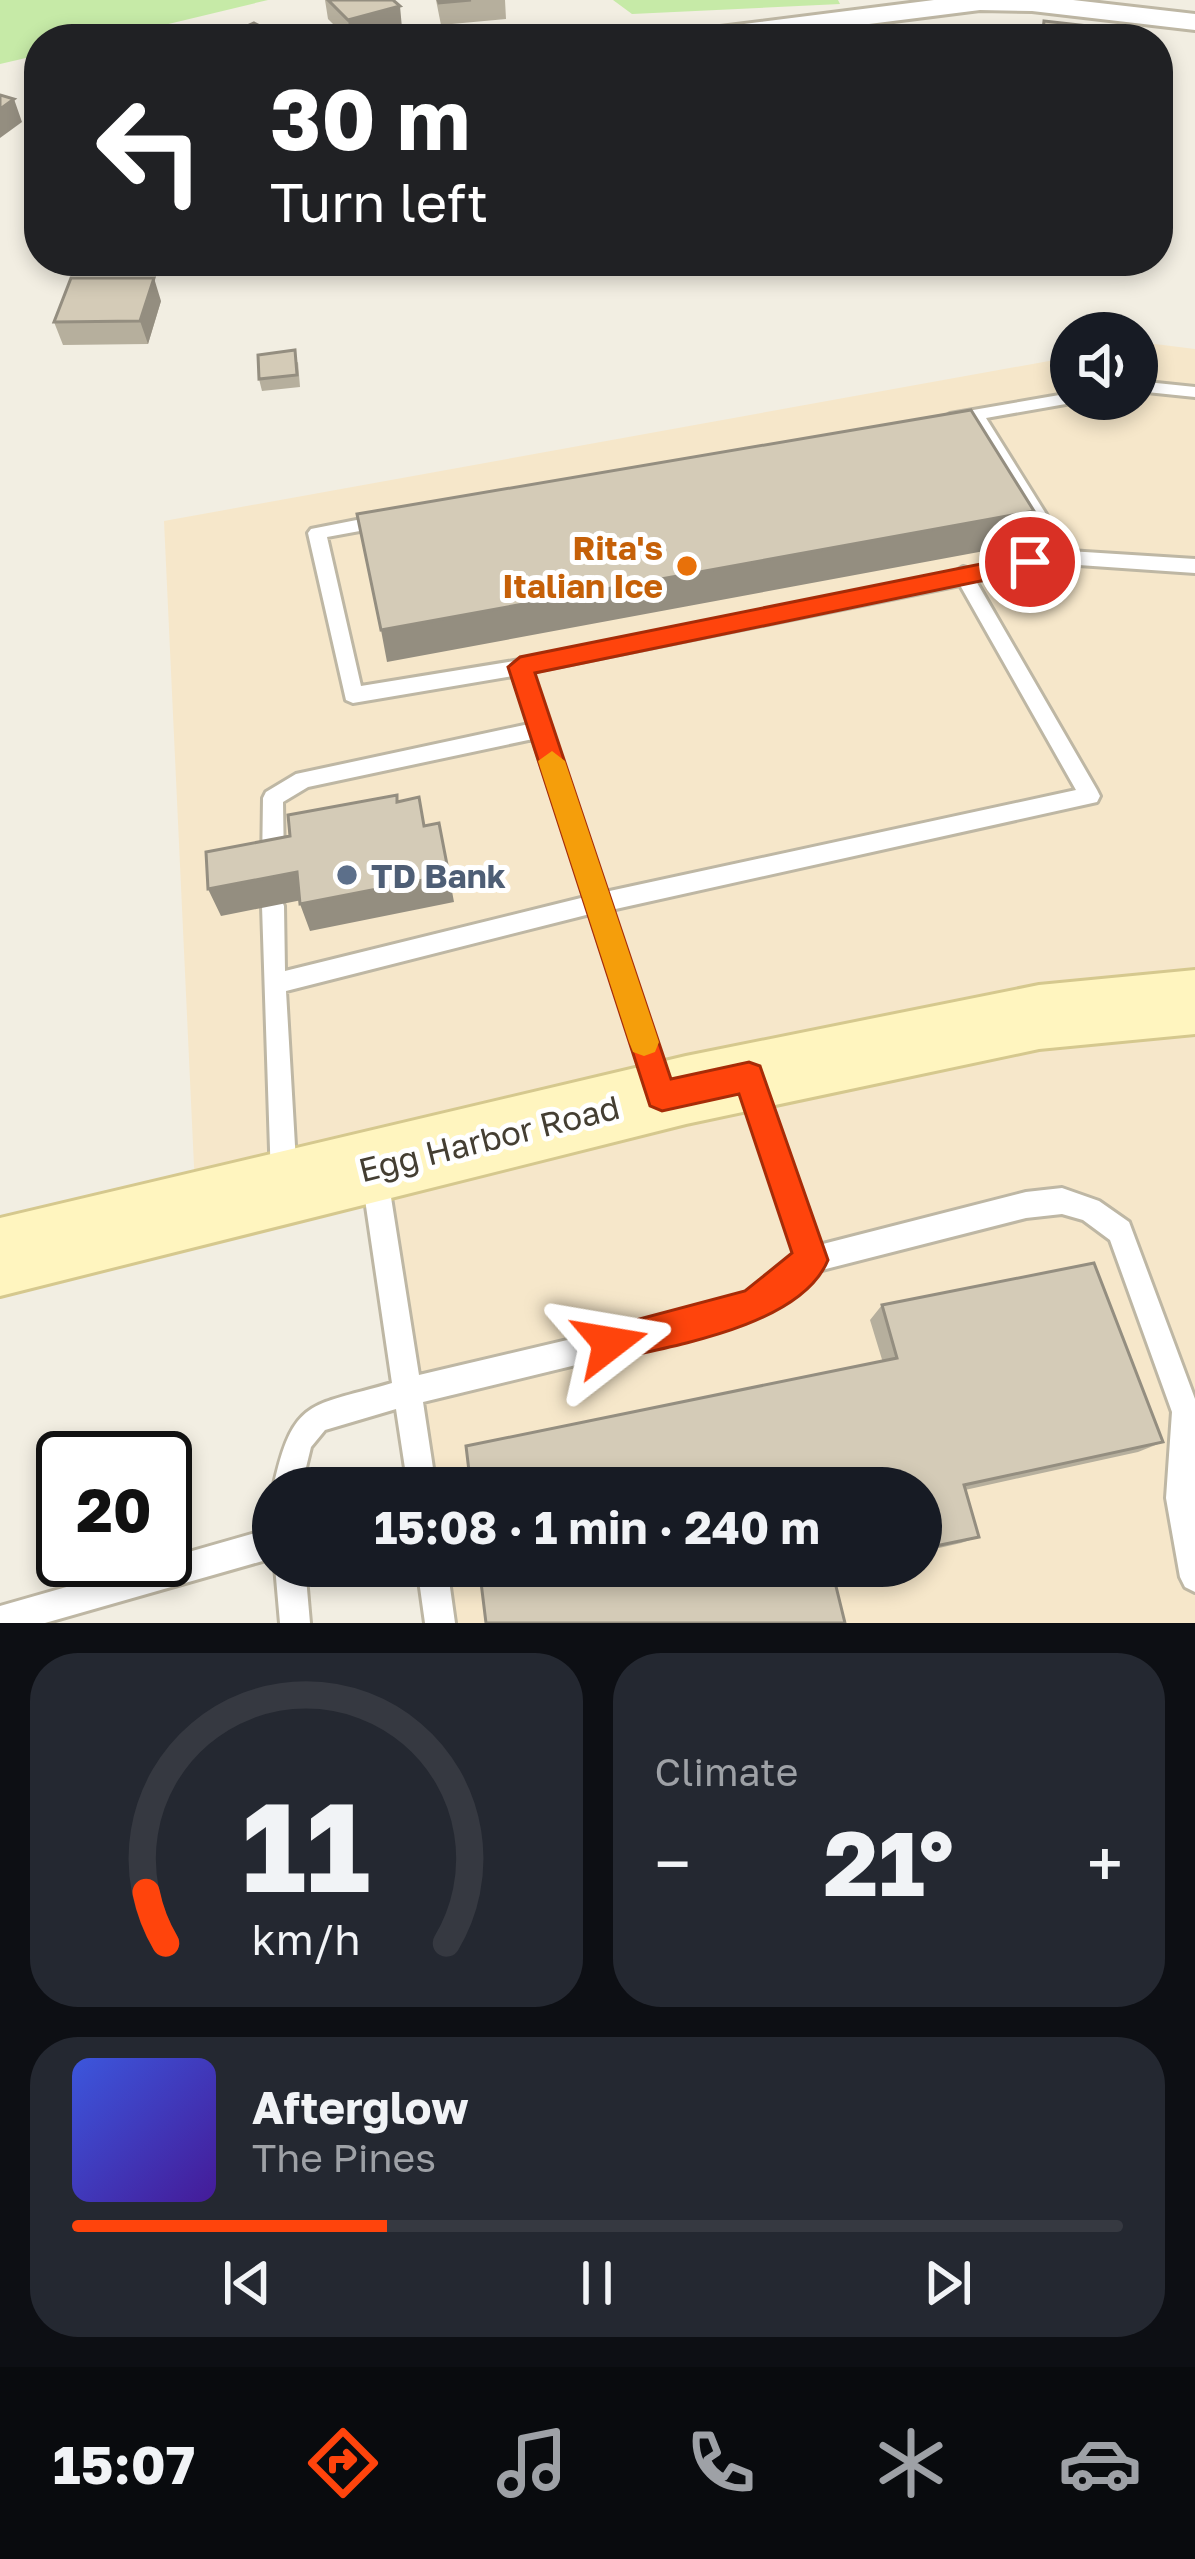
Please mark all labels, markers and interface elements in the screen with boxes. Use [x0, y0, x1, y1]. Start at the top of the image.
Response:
text: 30 m [270, 68, 470, 168]
icon: left [72, 72, 228, 228]
text: Turn left [270, 169, 488, 234]
map controls [1050, 312, 1158, 420]
button: sound [1050, 312, 1158, 420]
pin [979, 511, 1081, 613]
place label: Rita's Italian Ice [502, 528, 663, 605]
icon: arrive [997, 529, 1063, 595]
marker: Rita's Italian Ice [674, 553, 700, 579]
place label: TD Bank [371, 856, 506, 895]
marker: TD Bank [334, 862, 360, 888]
street label: Egg Harbor Road [355, 1087, 623, 1189]
position arrow [547, 1280, 673, 1406]
speed limit sign: 20 [36, 1431, 192, 1587]
text: 15:08 · 1 min · 240 m [374, 1500, 820, 1554]
text: Climate [655, 1748, 798, 1795]
text: 11 [242, 1770, 371, 1919]
text: 21° [824, 1808, 954, 1916]
text: − [655, 1823, 691, 1903]
text: + [1087, 1823, 1123, 1903]
text: km/h [252, 1913, 361, 1964]
text: Afterglow [252, 2080, 469, 2134]
text: The Pines [252, 2134, 436, 2181]
icon: previous [214, 2250, 280, 2316]
icon: pause [564, 2250, 630, 2316]
icon: next [915, 2250, 981, 2316]
icon: directions [301, 2421, 385, 2505]
icon: music [490, 2421, 574, 2505]
icon: phone [679, 2421, 763, 2505]
icon: climate [869, 2421, 953, 2505]
icon: car [1058, 2421, 1142, 2505]
text: 15:07 [53, 2431, 195, 2496]

